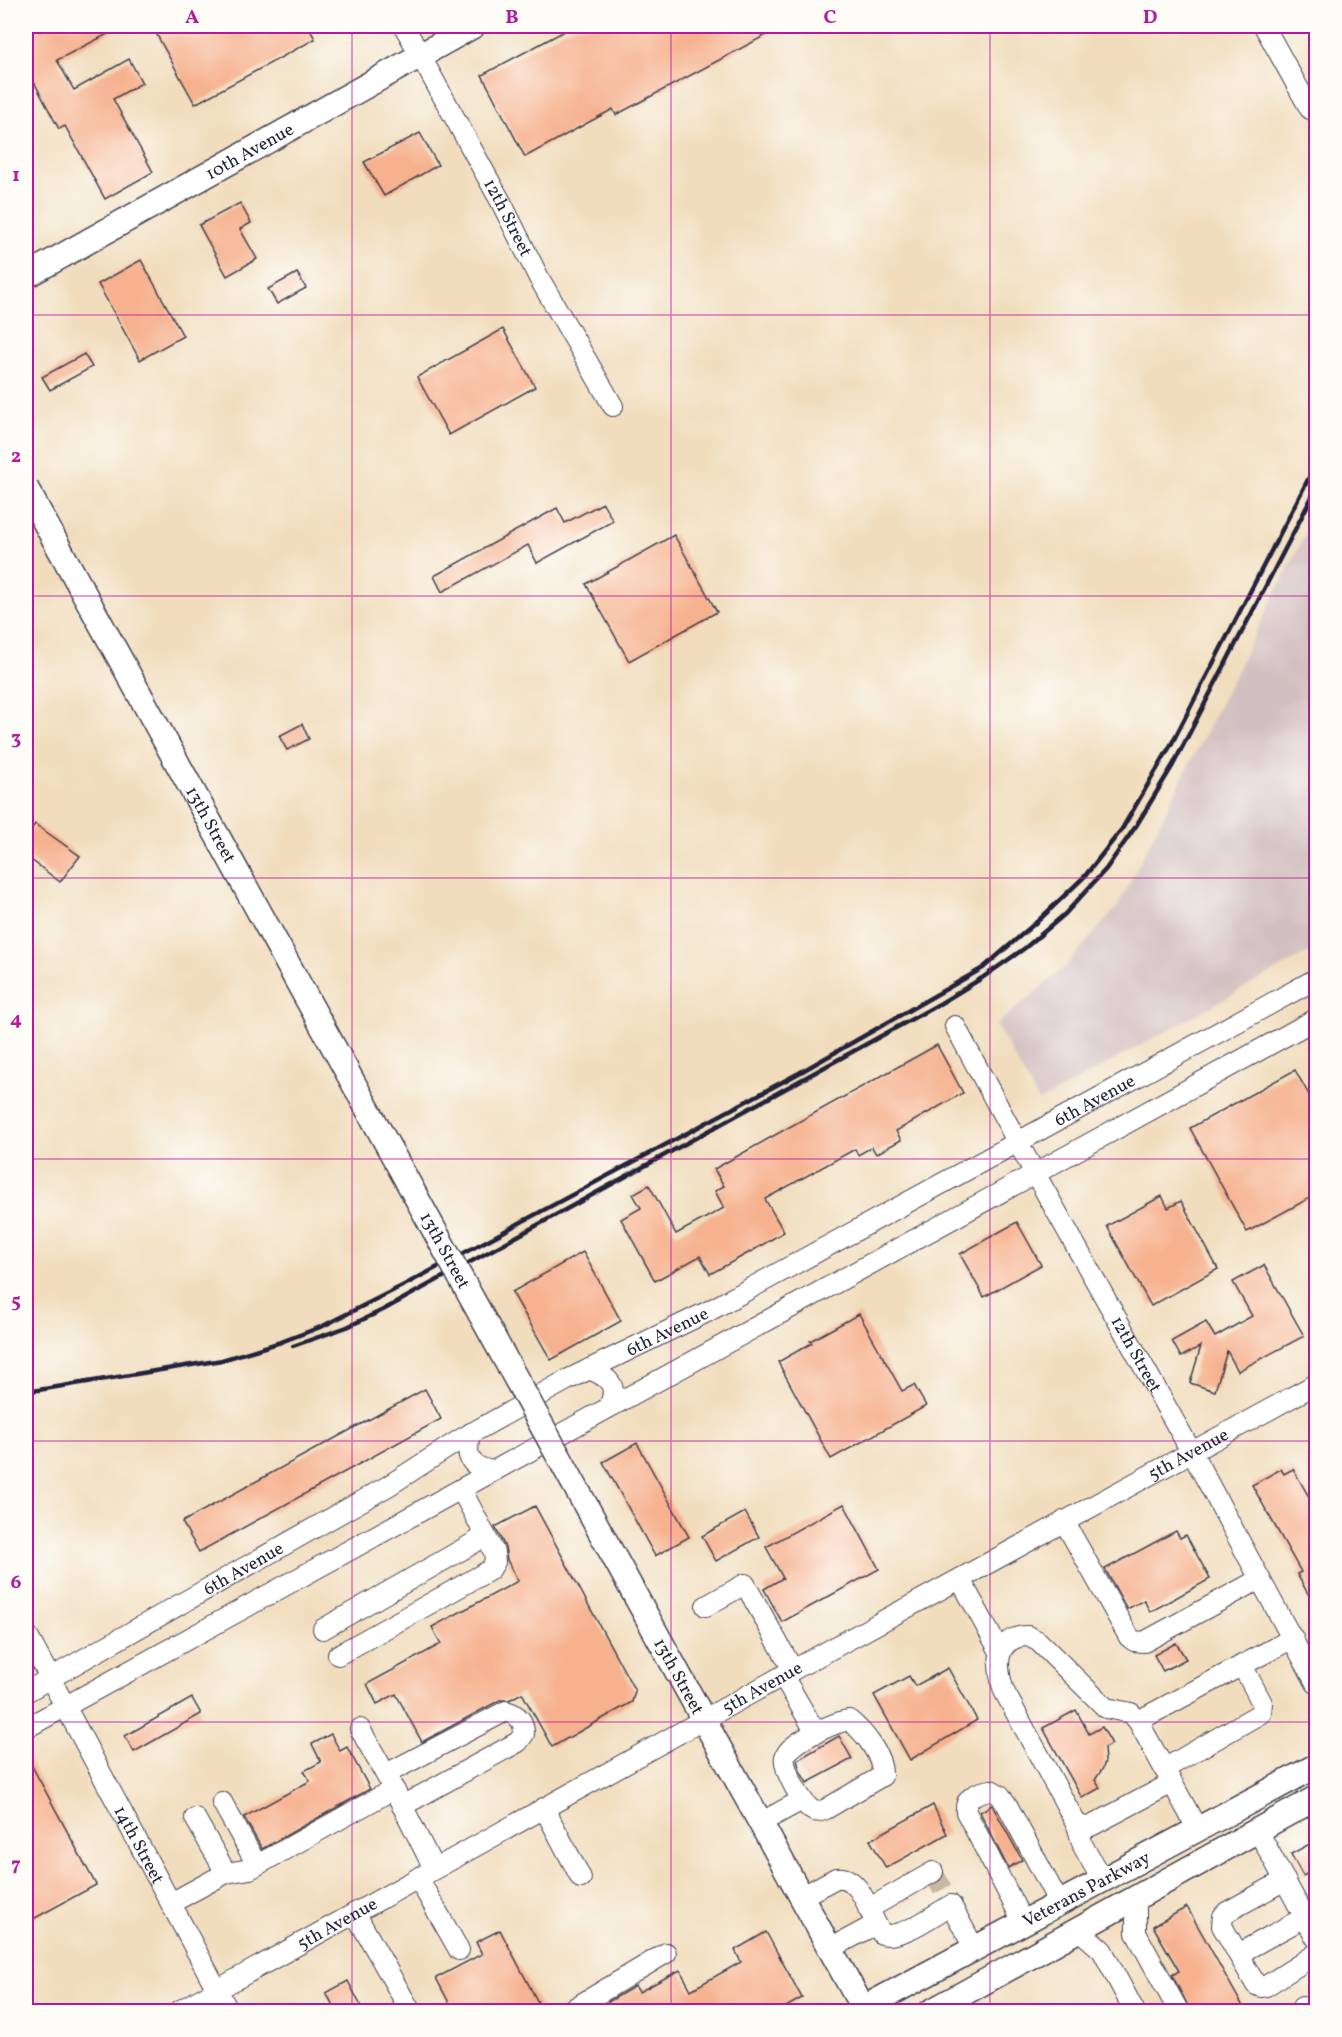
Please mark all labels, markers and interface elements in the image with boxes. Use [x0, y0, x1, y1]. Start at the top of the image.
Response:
text: A [185, 4, 199, 32]
text: B [505, 4, 519, 32]
text: C [824, 4, 837, 32]
text: D [1143, 4, 1157, 32]
street label: 10th Avenue [202, 118, 299, 187]
text: 1 [12, 162, 20, 190]
street label: 12th Street [477, 175, 537, 261]
text: 2 [11, 443, 21, 471]
text: 3 [11, 725, 21, 753]
street label: 13th Street [179, 782, 241, 868]
text: 4 [10, 1006, 22, 1034]
street label: 6th Avenue [1050, 1069, 1140, 1134]
street label: 13th Street [413, 1208, 475, 1294]
text: 5 [11, 1288, 21, 1316]
street label: 6th Avenue [622, 1302, 713, 1363]
street label: 12th Street [1104, 1312, 1167, 1398]
street label: 5th Avenue [1144, 1423, 1234, 1487]
street label: 6th Avenue [199, 1537, 289, 1602]
text: 6 [11, 1569, 22, 1597]
street label: 13th Street [646, 1634, 709, 1720]
street label: 5th Avenue [718, 1656, 807, 1721]
street label: 14th Street [107, 1802, 169, 1889]
street label: Veterans Parkway [1019, 1846, 1155, 1935]
text: 7 [11, 1851, 21, 1879]
street label: 5th Avenue [293, 1892, 382, 1957]

